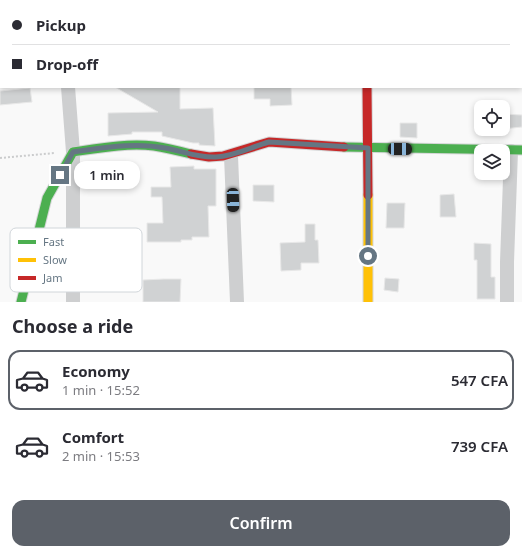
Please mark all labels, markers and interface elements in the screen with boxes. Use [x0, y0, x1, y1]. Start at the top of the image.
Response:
text: Pickup [36, 15, 86, 35]
text: Drop-off [36, 54, 98, 74]
map controls [474, 100, 510, 180]
button: locate [474, 100, 510, 136]
car [388, 143, 412, 155]
button: layers [474, 144, 510, 180]
callout: 1 min [74, 161, 140, 189]
route end [51, 166, 69, 184]
text: 1 min [89, 166, 125, 184]
car [227, 188, 239, 212]
legend [10, 228, 142, 292]
text: Fast [43, 234, 64, 249]
route start [359, 247, 377, 265]
text: Slow [43, 252, 67, 267]
text: Jam [42, 270, 62, 285]
text: Choose a ride [12, 314, 133, 338]
text: Economy [62, 361, 130, 381]
icon: car [14, 362, 50, 398]
text: 547 CFA [451, 370, 508, 390]
text: 1 min · 15:52 [62, 381, 140, 399]
text: Comfort [62, 427, 124, 447]
icon: car [14, 428, 50, 464]
text: 739 CFA [451, 436, 508, 456]
text: 2 min · 15:53 [62, 447, 140, 465]
button: Confirm [12, 500, 510, 546]

